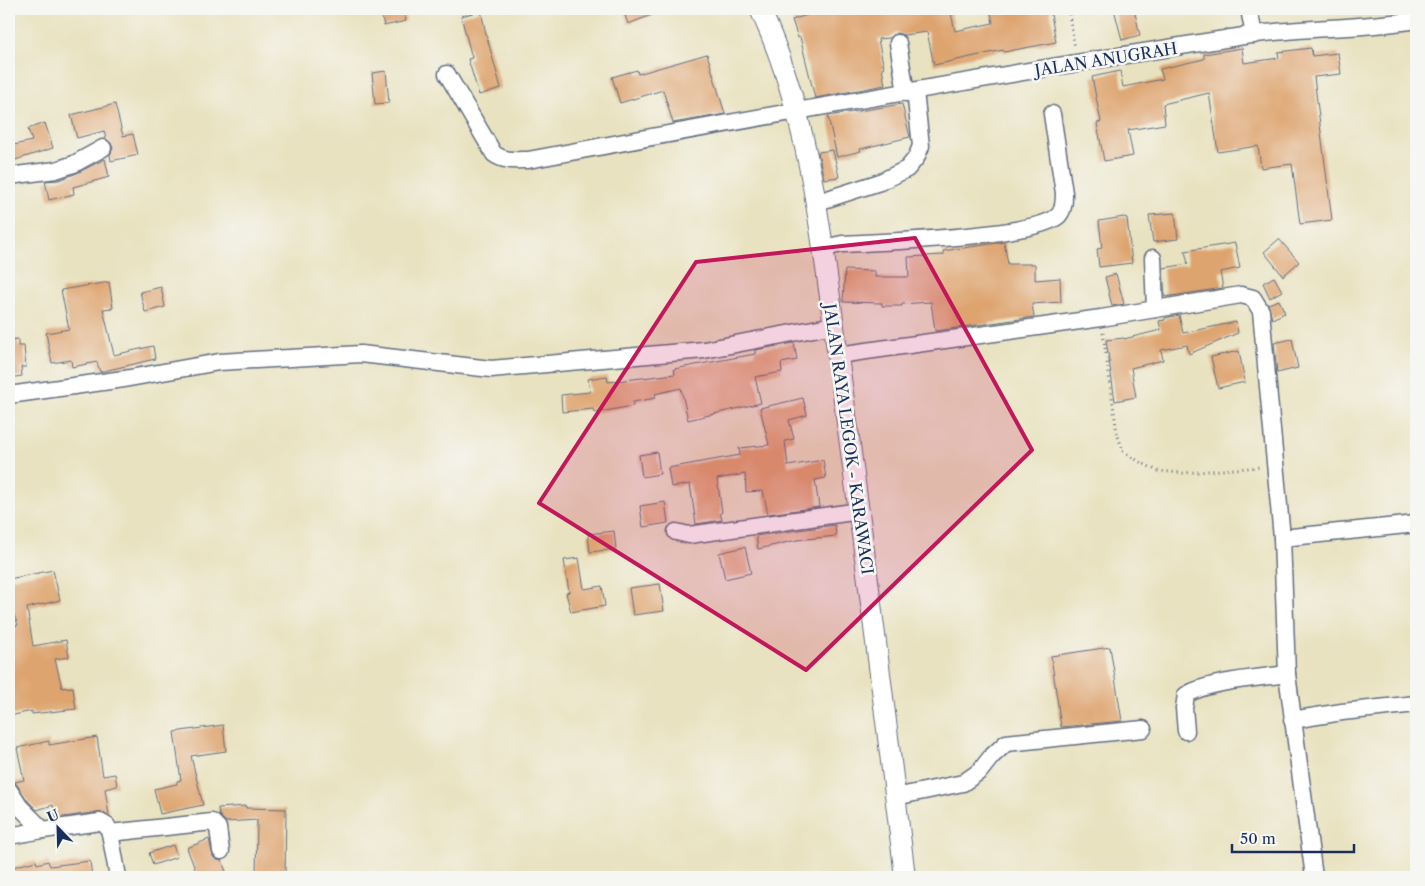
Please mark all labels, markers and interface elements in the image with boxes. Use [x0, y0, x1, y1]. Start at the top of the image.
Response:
street label: JALAN ANUGRAH [1030, 38, 1179, 81]
street label: JALAN RAYA LEGOK - KARAWACI [820, 299, 878, 576]
north arrow [32, 804, 82, 854]
text: U [44, 805, 62, 827]
scale bar [1232, 821, 1355, 853]
text: 50 m [1240, 829, 1276, 848]

